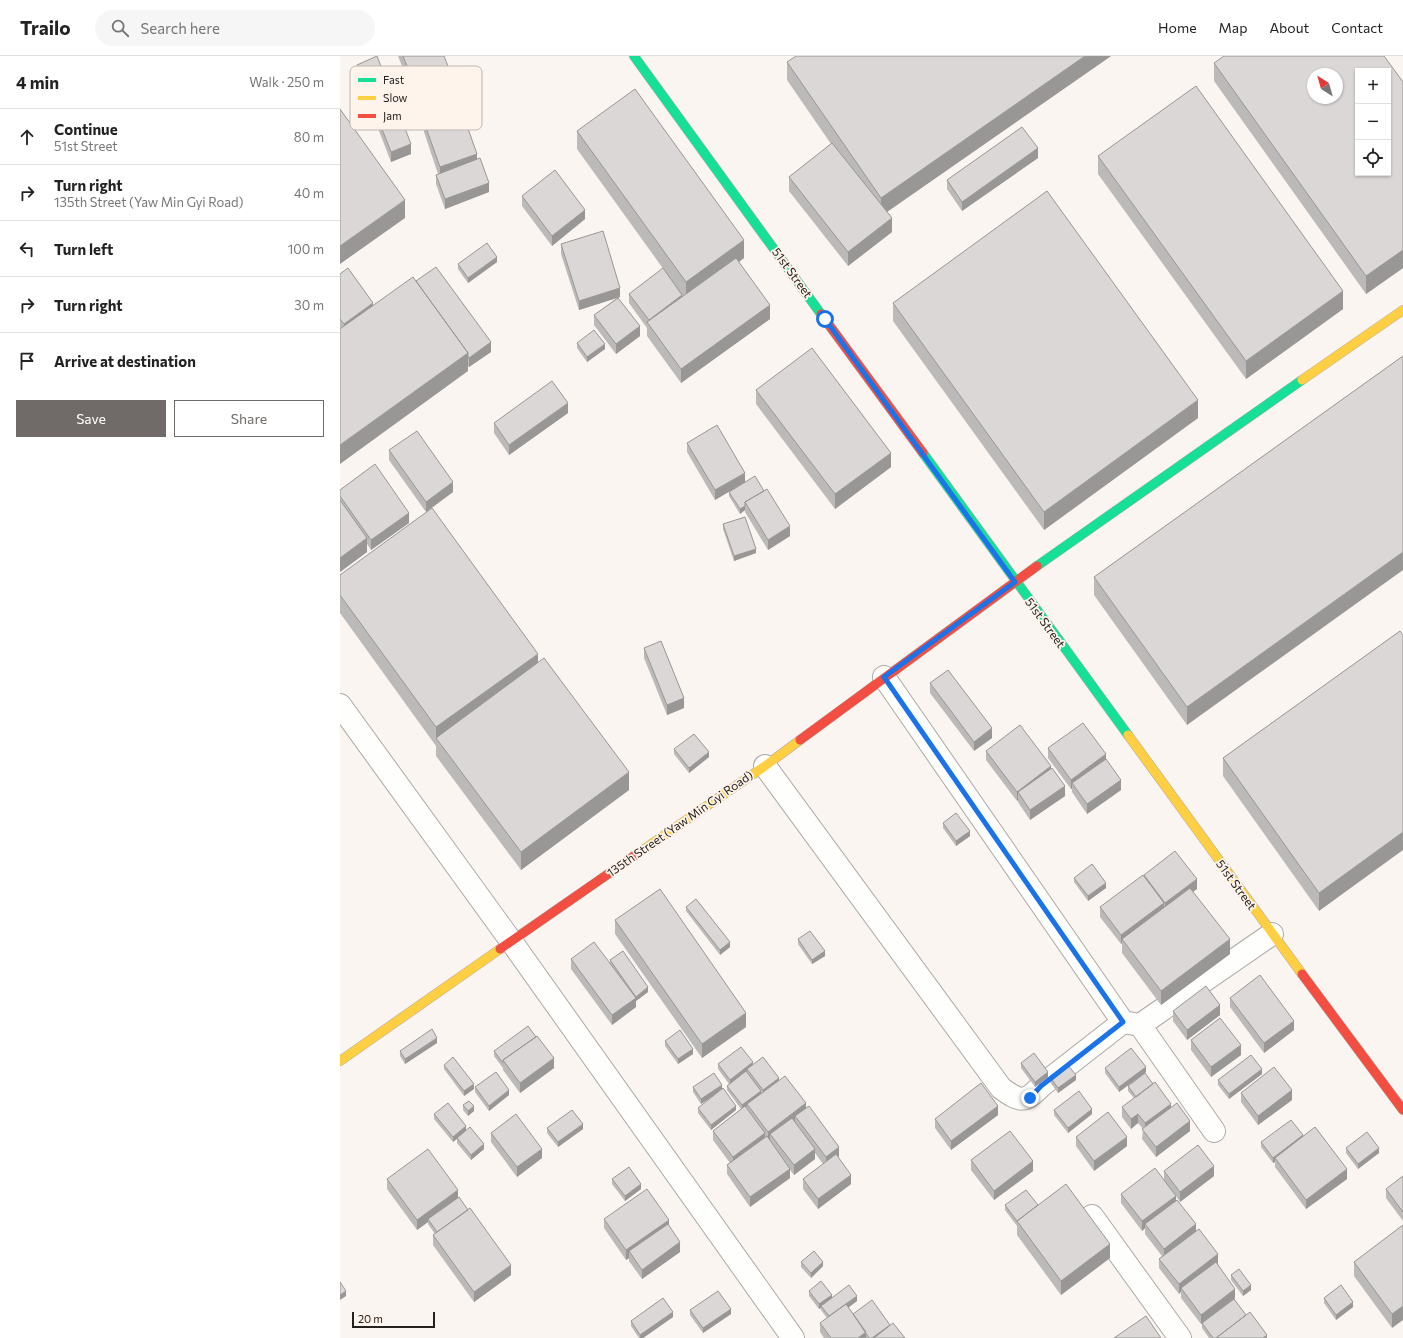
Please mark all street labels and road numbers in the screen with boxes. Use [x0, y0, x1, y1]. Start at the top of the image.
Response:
street label: 51st Street [770, 245, 816, 300]
street label: 51st Street [1023, 595, 1069, 650]
street label: 135th Street (Yaw Min Gyi Road) [604, 767, 755, 879]
street label: 51st Street [1214, 857, 1260, 912]

